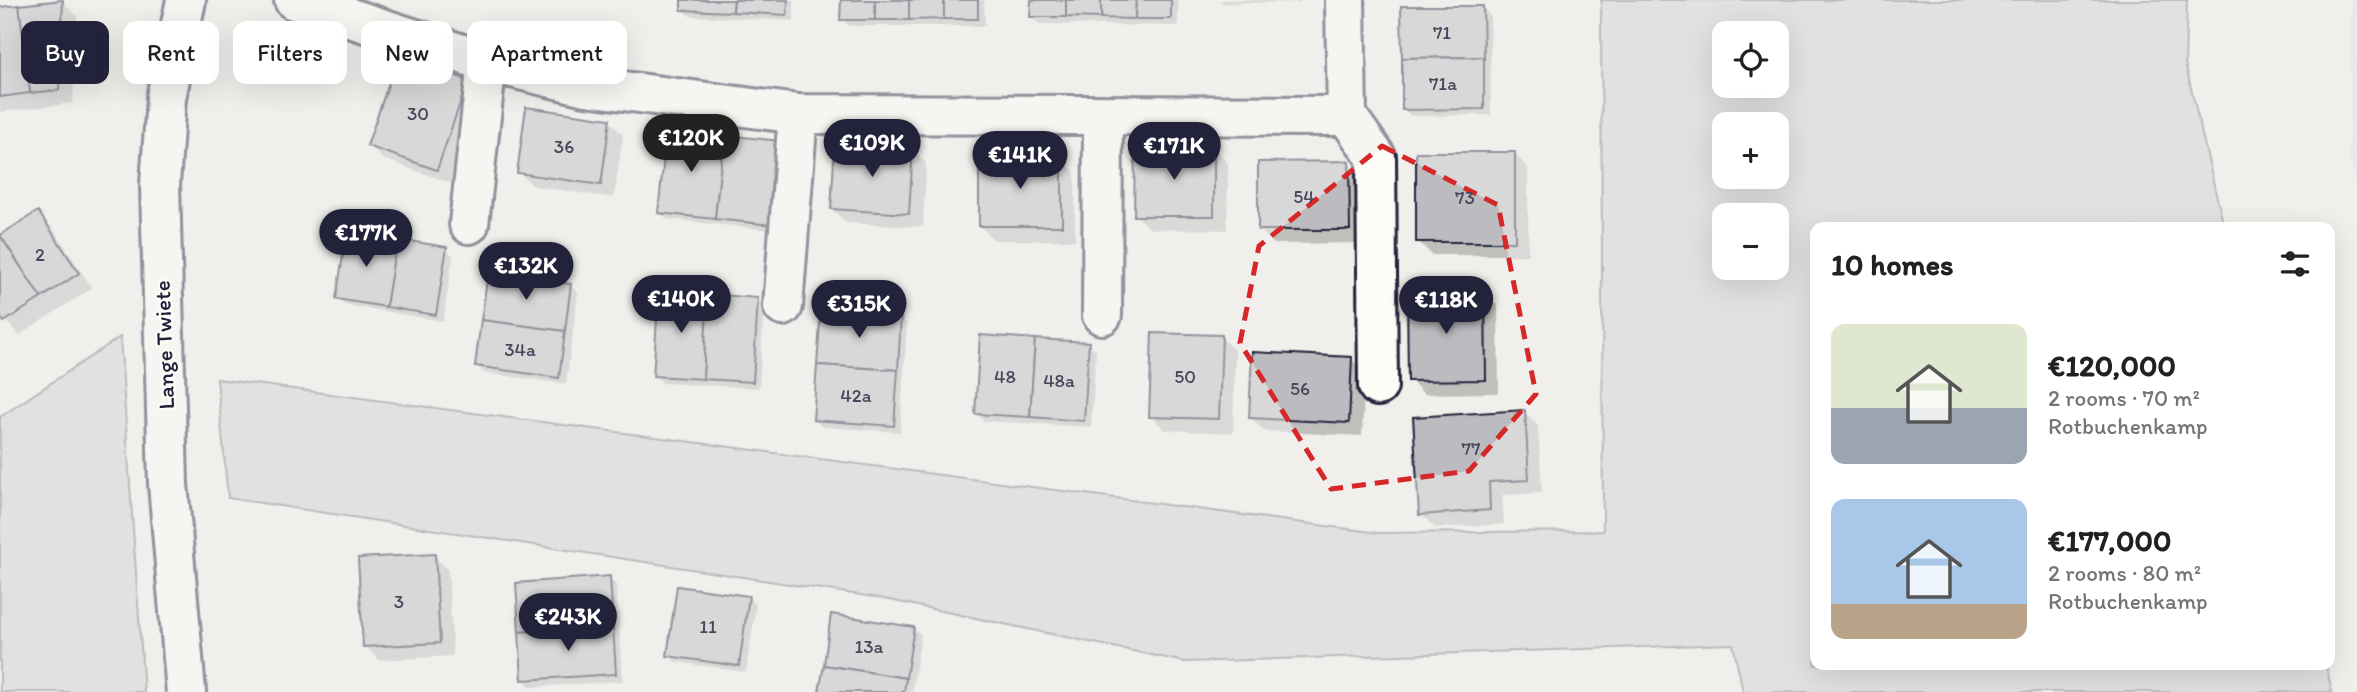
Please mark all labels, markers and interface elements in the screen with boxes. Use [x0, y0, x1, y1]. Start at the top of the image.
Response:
chip: Buy [21, 21, 109, 84]
chip: Rent [123, 21, 219, 84]
chip: Filters [233, 21, 347, 84]
chip: New [361, 21, 453, 84]
chip: Apartment [467, 21, 627, 84]
house number: 71 [1433, 21, 1451, 44]
map controls [1712, 21, 1789, 280]
button: locate [1712, 21, 1789, 98]
house number: 71a [1429, 72, 1457, 95]
house number: 30 [407, 102, 429, 125]
button: + [1712, 112, 1789, 189]
pin: €120K [642, 114, 740, 174]
pin: €109K [823, 120, 921, 179]
pin: €171K [1125, 122, 1223, 182]
text: €120K [659, 123, 723, 151]
text: €109K [840, 128, 904, 156]
text: €171K [1144, 131, 1204, 159]
pin: €141K [971, 132, 1069, 191]
house number: 36 [554, 135, 574, 158]
text: €141K [989, 140, 1052, 168]
house number: 54 [1293, 185, 1315, 208]
house number: 73 [1455, 186, 1475, 209]
button: − [1712, 203, 1789, 280]
pin: €177K [317, 210, 415, 269]
text: €177K [335, 218, 397, 246]
house number: 2 [35, 243, 45, 266]
pin: €132K [477, 243, 575, 302]
icon: filters [2276, 245, 2314, 283]
text: 10 homes [1831, 246, 1954, 283]
text: €132K [494, 251, 558, 279]
pin: €140K [632, 276, 730, 335]
pin: €118K [1397, 276, 1495, 336]
street label: Lange Twiete [148, 280, 180, 410]
pin: €315K [810, 280, 908, 340]
text: €140K [648, 284, 714, 312]
text: €118K [1415, 285, 1477, 313]
text: €315K [827, 289, 891, 317]
house number: 34a [504, 338, 536, 361]
text: €120,000 [2048, 347, 2176, 384]
icon: home [1887, 352, 1971, 436]
house number: 48 [994, 365, 1016, 388]
house number: 50 [1174, 365, 1196, 388]
house number: 48a [1043, 369, 1075, 392]
house number: 56 [1290, 377, 1310, 400]
house number: 42a [840, 384, 872, 407]
text: 2 rooms · 70 m² [2048, 384, 2200, 412]
text: Rotbuchenkamp [2048, 412, 2208, 440]
house number: 77 [1462, 437, 1480, 460]
text: €177,000 [2048, 522, 2171, 559]
icon: home [1887, 527, 1971, 611]
text: 2 rooms · 80 m² [2048, 559, 2201, 587]
text: Rotbuchenkamp [2048, 587, 2208, 615]
house number: 3 [394, 590, 404, 613]
pin: €243K [519, 594, 617, 653]
text: €243K [535, 602, 601, 630]
house number: 11 [699, 615, 717, 638]
house number: 13a [854, 635, 884, 658]

